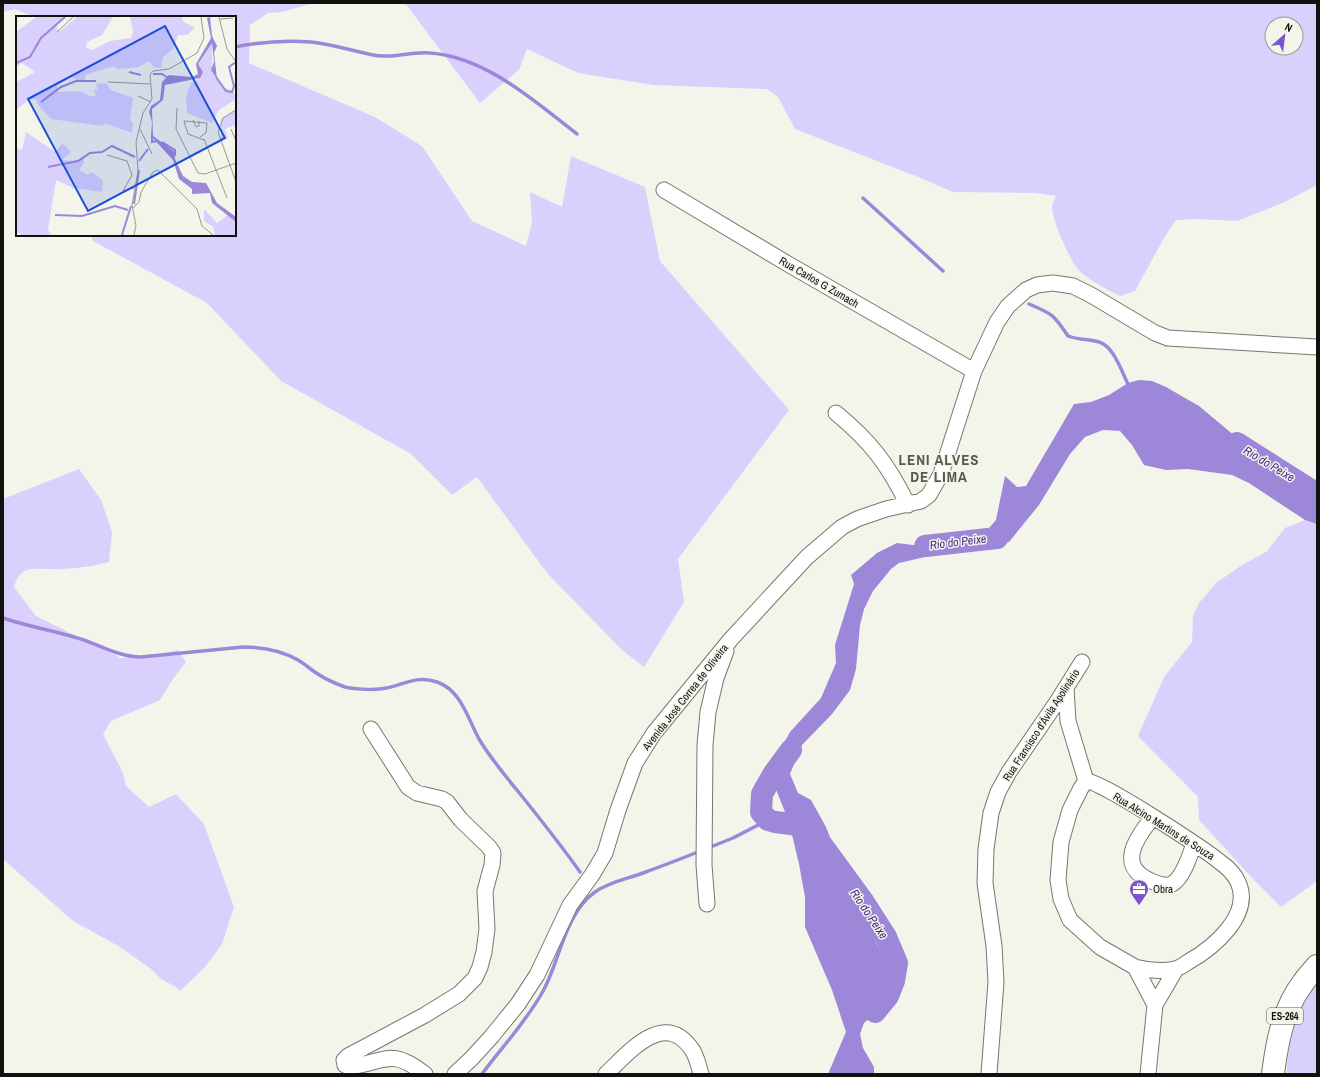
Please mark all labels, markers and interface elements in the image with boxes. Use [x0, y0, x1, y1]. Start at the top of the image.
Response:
inset map [16, 16, 236, 236]
north arrow [1264, 16, 1304, 56]
text: N [1283, 19, 1295, 35]
street label: Rua Carlos G Zumach [777, 254, 861, 310]
water label: Rio do Peixe [1240, 442, 1298, 486]
district label: LENI ALVES DE LIMA [898, 449, 980, 487]
water label: Rio do Peixe [929, 531, 988, 553]
street label: Avenida José Correa de Oliveira [638, 641, 731, 754]
street label: Rua Francisco d'Ávila Apolinário [999, 666, 1083, 784]
street label: Rua Alcino Martins de Souza [1111, 789, 1217, 863]
office icon: Obra [1128, 878, 1150, 906]
place label: Obra [1153, 882, 1173, 896]
water label: Rio do Peixe [846, 886, 892, 942]
road number: ES-264 [1267, 1008, 1303, 1024]

